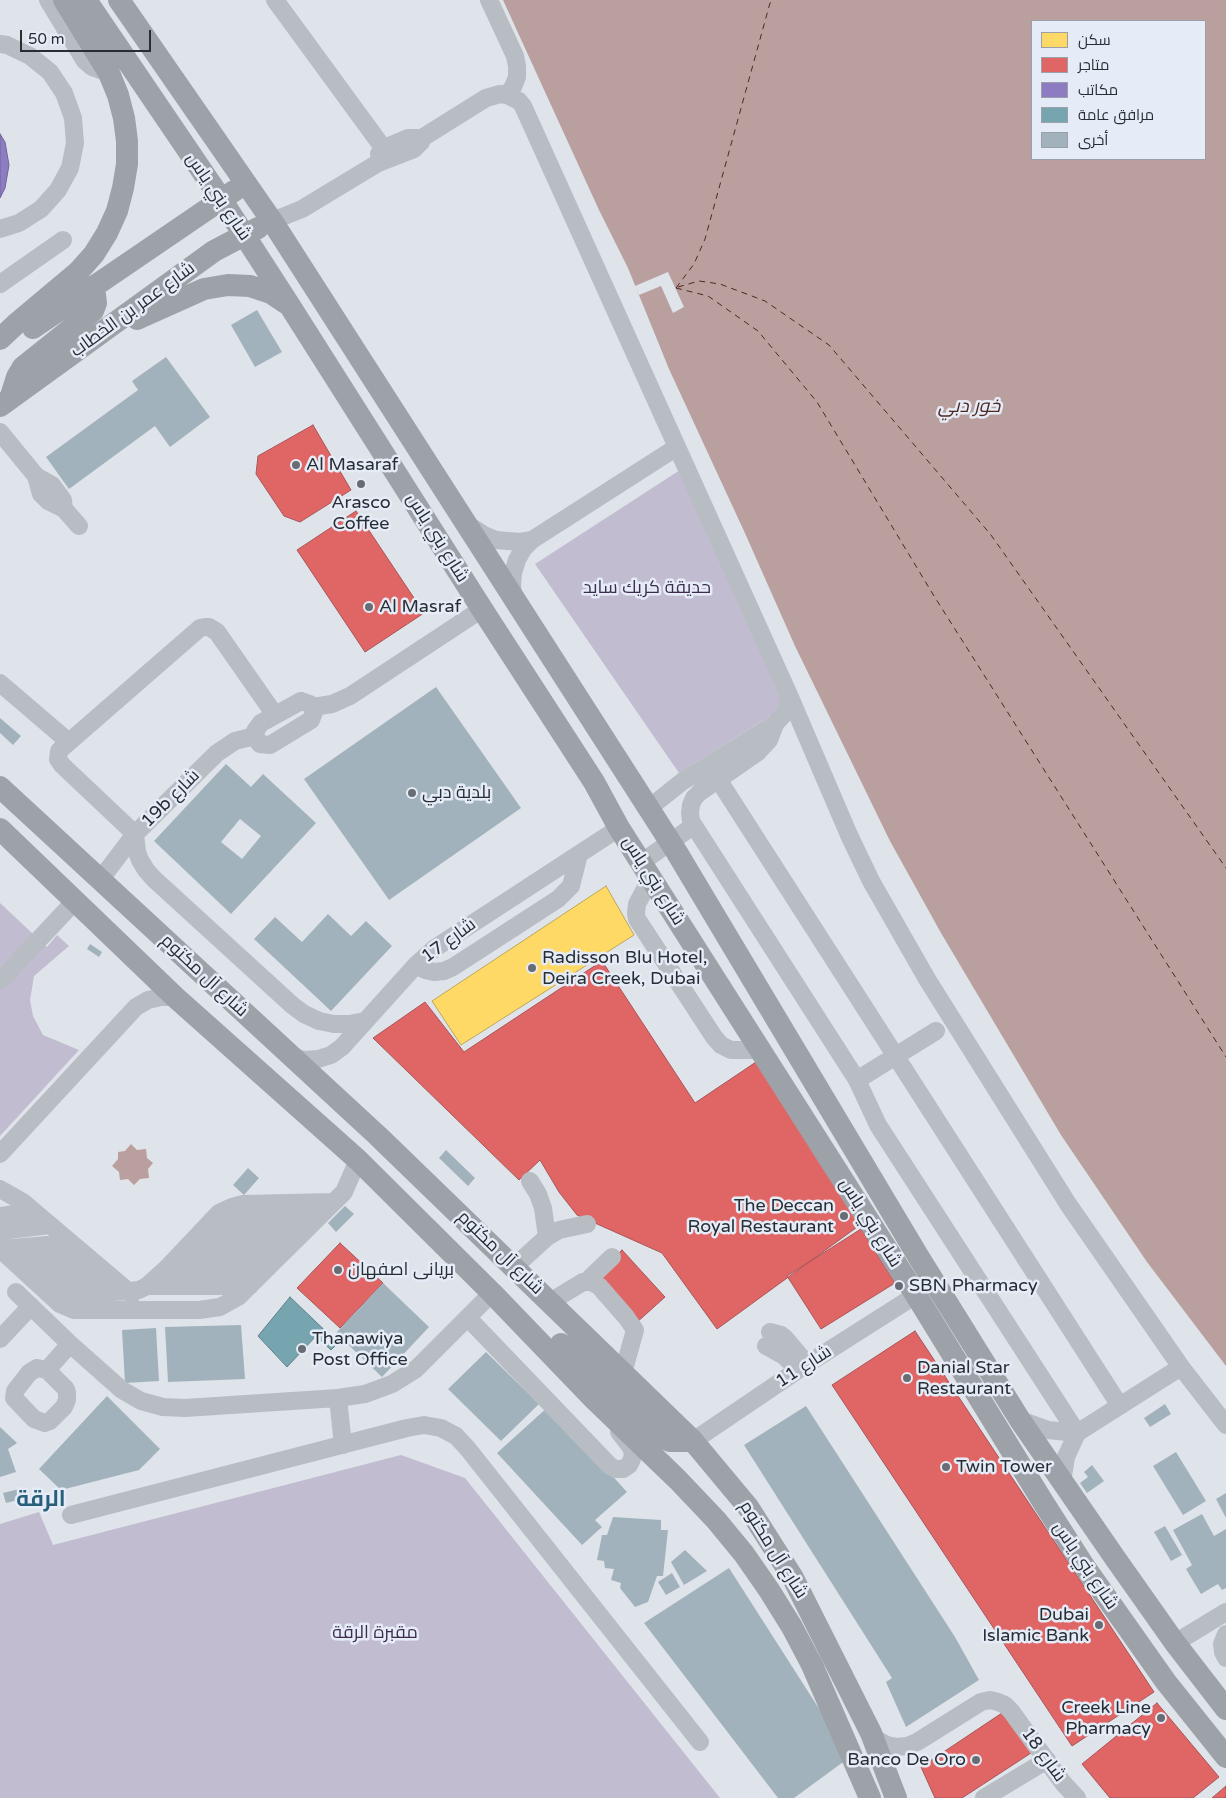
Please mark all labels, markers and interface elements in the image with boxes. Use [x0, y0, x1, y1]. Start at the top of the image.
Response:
scale bar [22, 20, 154, 52]
legend [1031, 20, 1206, 160]
text: 50 m [28, 30, 65, 48]
text: سكن [1078, 31, 1111, 49]
text: متاجر [1078, 56, 1109, 74]
text: مكاتب [1078, 81, 1118, 99]
text: مرافق عامة [1078, 106, 1154, 124]
text: أخرى [1078, 131, 1108, 149]
street label: شارع بني ياس [181, 149, 255, 245]
street label: شارع عمر بن الخطاب [67, 258, 199, 362]
water label: خور دبي [938, 396, 1000, 418]
place label: Al Masaraf [306, 454, 398, 476]
marker: Al Masaraf [290, 459, 302, 471]
marker: Arasco Coffee [355, 478, 367, 490]
street label: شارع بني ياس [401, 489, 473, 587]
place label: Arasco Coffee [331, 492, 391, 534]
park label: حديقة كريك سايد [583, 577, 711, 599]
place label: Al Masraf [379, 596, 461, 618]
marker: Al Masraf [363, 601, 375, 613]
street label: 19b شارع [137, 765, 205, 833]
place label: بلدية دبي [422, 782, 491, 804]
marker: بلدية دبي [406, 787, 418, 799]
street label: شارع بني ياس [617, 832, 689, 930]
street label: شارع 17 [418, 914, 480, 968]
street label: شارع آل مكتوم [156, 930, 252, 1022]
place label: Radisson Blu Hotel, Deira Creek, Dubai [542, 947, 707, 990]
marker: Radisson Blu Hotel, Deira Creek, Dubai [526, 962, 538, 974]
street label: شارع بني ياس [834, 1174, 906, 1272]
place label: The Deccan Royal Restaurant [687, 1195, 834, 1238]
street label: شارع آل مكتوم [452, 1207, 548, 1299]
marker: The Deccan Royal Restaurant [838, 1210, 850, 1222]
place label: بریانی اصفهان [348, 1259, 454, 1281]
marker: بریانی اصفهان [332, 1264, 344, 1276]
place label: SBN Pharmacy [909, 1275, 1038, 1297]
marker: SBN Pharmacy [893, 1280, 905, 1292]
place label: Thanawiya Post Office [312, 1328, 408, 1370]
street label: شارع 11 [772, 1341, 836, 1393]
marker: Thanawiya Post Office [296, 1343, 308, 1355]
place label: Danial Star Restaurant [917, 1357, 1011, 1400]
marker: Danial Star Restaurant [901, 1372, 913, 1384]
place label: Twin Tower [956, 1456, 1052, 1478]
marker: Twin Tower [940, 1461, 952, 1473]
district label: الرقة [16, 1487, 66, 1513]
street label: شارع آل مكتوم [734, 1497, 812, 1603]
street label: شارع بني ياس [1048, 1518, 1122, 1614]
place label: Dubai Islamic Bank [982, 1604, 1089, 1646]
marker: Dubai Islamic Bank [1093, 1619, 1105, 1631]
park label: مقبرة الرقة [332, 1622, 418, 1644]
place label: Creek Line Pharmacy [1061, 1697, 1151, 1740]
marker: Creek Line Pharmacy [1155, 1712, 1167, 1724]
street label: شارع 18 [1016, 1724, 1070, 1786]
place label: Banco De Oro [847, 1749, 966, 1771]
marker: Banco De Oro [970, 1754, 982, 1766]

